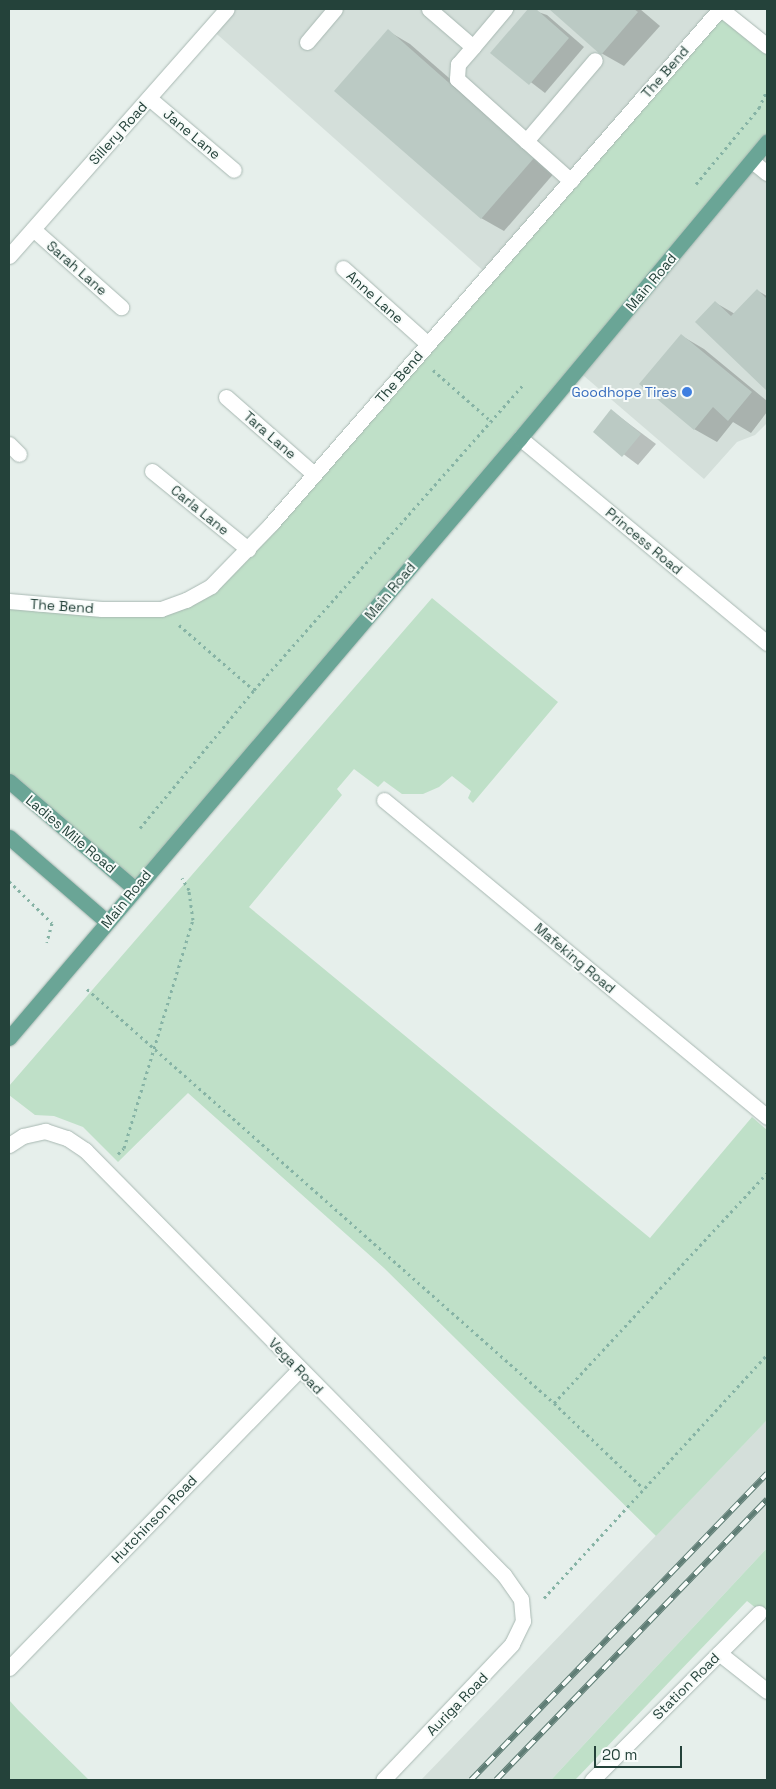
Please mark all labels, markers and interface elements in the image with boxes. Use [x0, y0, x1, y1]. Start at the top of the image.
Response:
street label: The Bend [638, 42, 692, 102]
street label: Sillery Road [85, 98, 151, 168]
street label: Jane Lane [160, 105, 224, 163]
street label: Sarah Lane [43, 237, 111, 299]
street label: Main Road [622, 250, 680, 314]
street label: Anne Lane [343, 267, 407, 327]
street label: The Bend [372, 347, 426, 407]
place label: Goodhope Tires [571, 384, 677, 400]
marker: Goodhope Tires [681, 386, 693, 398]
street label: Tara Lane [240, 408, 300, 462]
street label: Carla Lane [168, 481, 232, 539]
street label: Princess Road [602, 504, 686, 578]
street label: Main Road [361, 559, 419, 623]
street label: The Bend [30, 595, 94, 617]
street label: Ladies Mile Road [23, 791, 119, 877]
street label: Main Road [97, 866, 155, 932]
street label: Mafeking Road [531, 919, 619, 997]
street label: Vega Road [265, 1334, 327, 1398]
street label: Hutchinson Road [108, 1472, 200, 1566]
street label: Station Road [649, 1649, 723, 1723]
street label: Auriga Road [423, 1669, 491, 1739]
scale bar [596, 1736, 684, 1768]
text: 20 m [602, 1745, 637, 1764]

